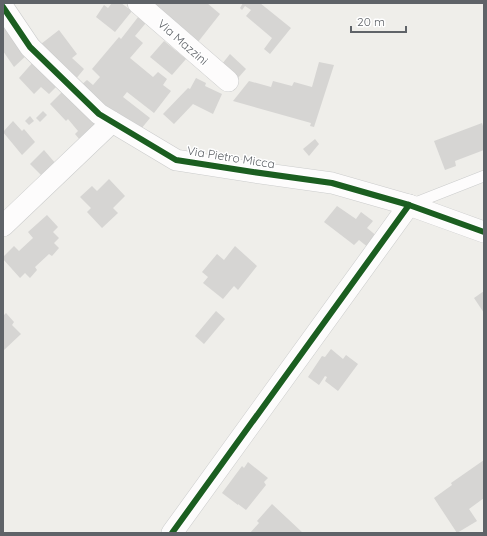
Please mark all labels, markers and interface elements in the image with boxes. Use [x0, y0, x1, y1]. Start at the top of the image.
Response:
scale bar [351, 8, 406, 34]
text: 20 m [357, 14, 385, 29]
street label: Via Mazzini [155, 16, 211, 68]
street label: Via Pietro Micca [186, 143, 276, 171]

